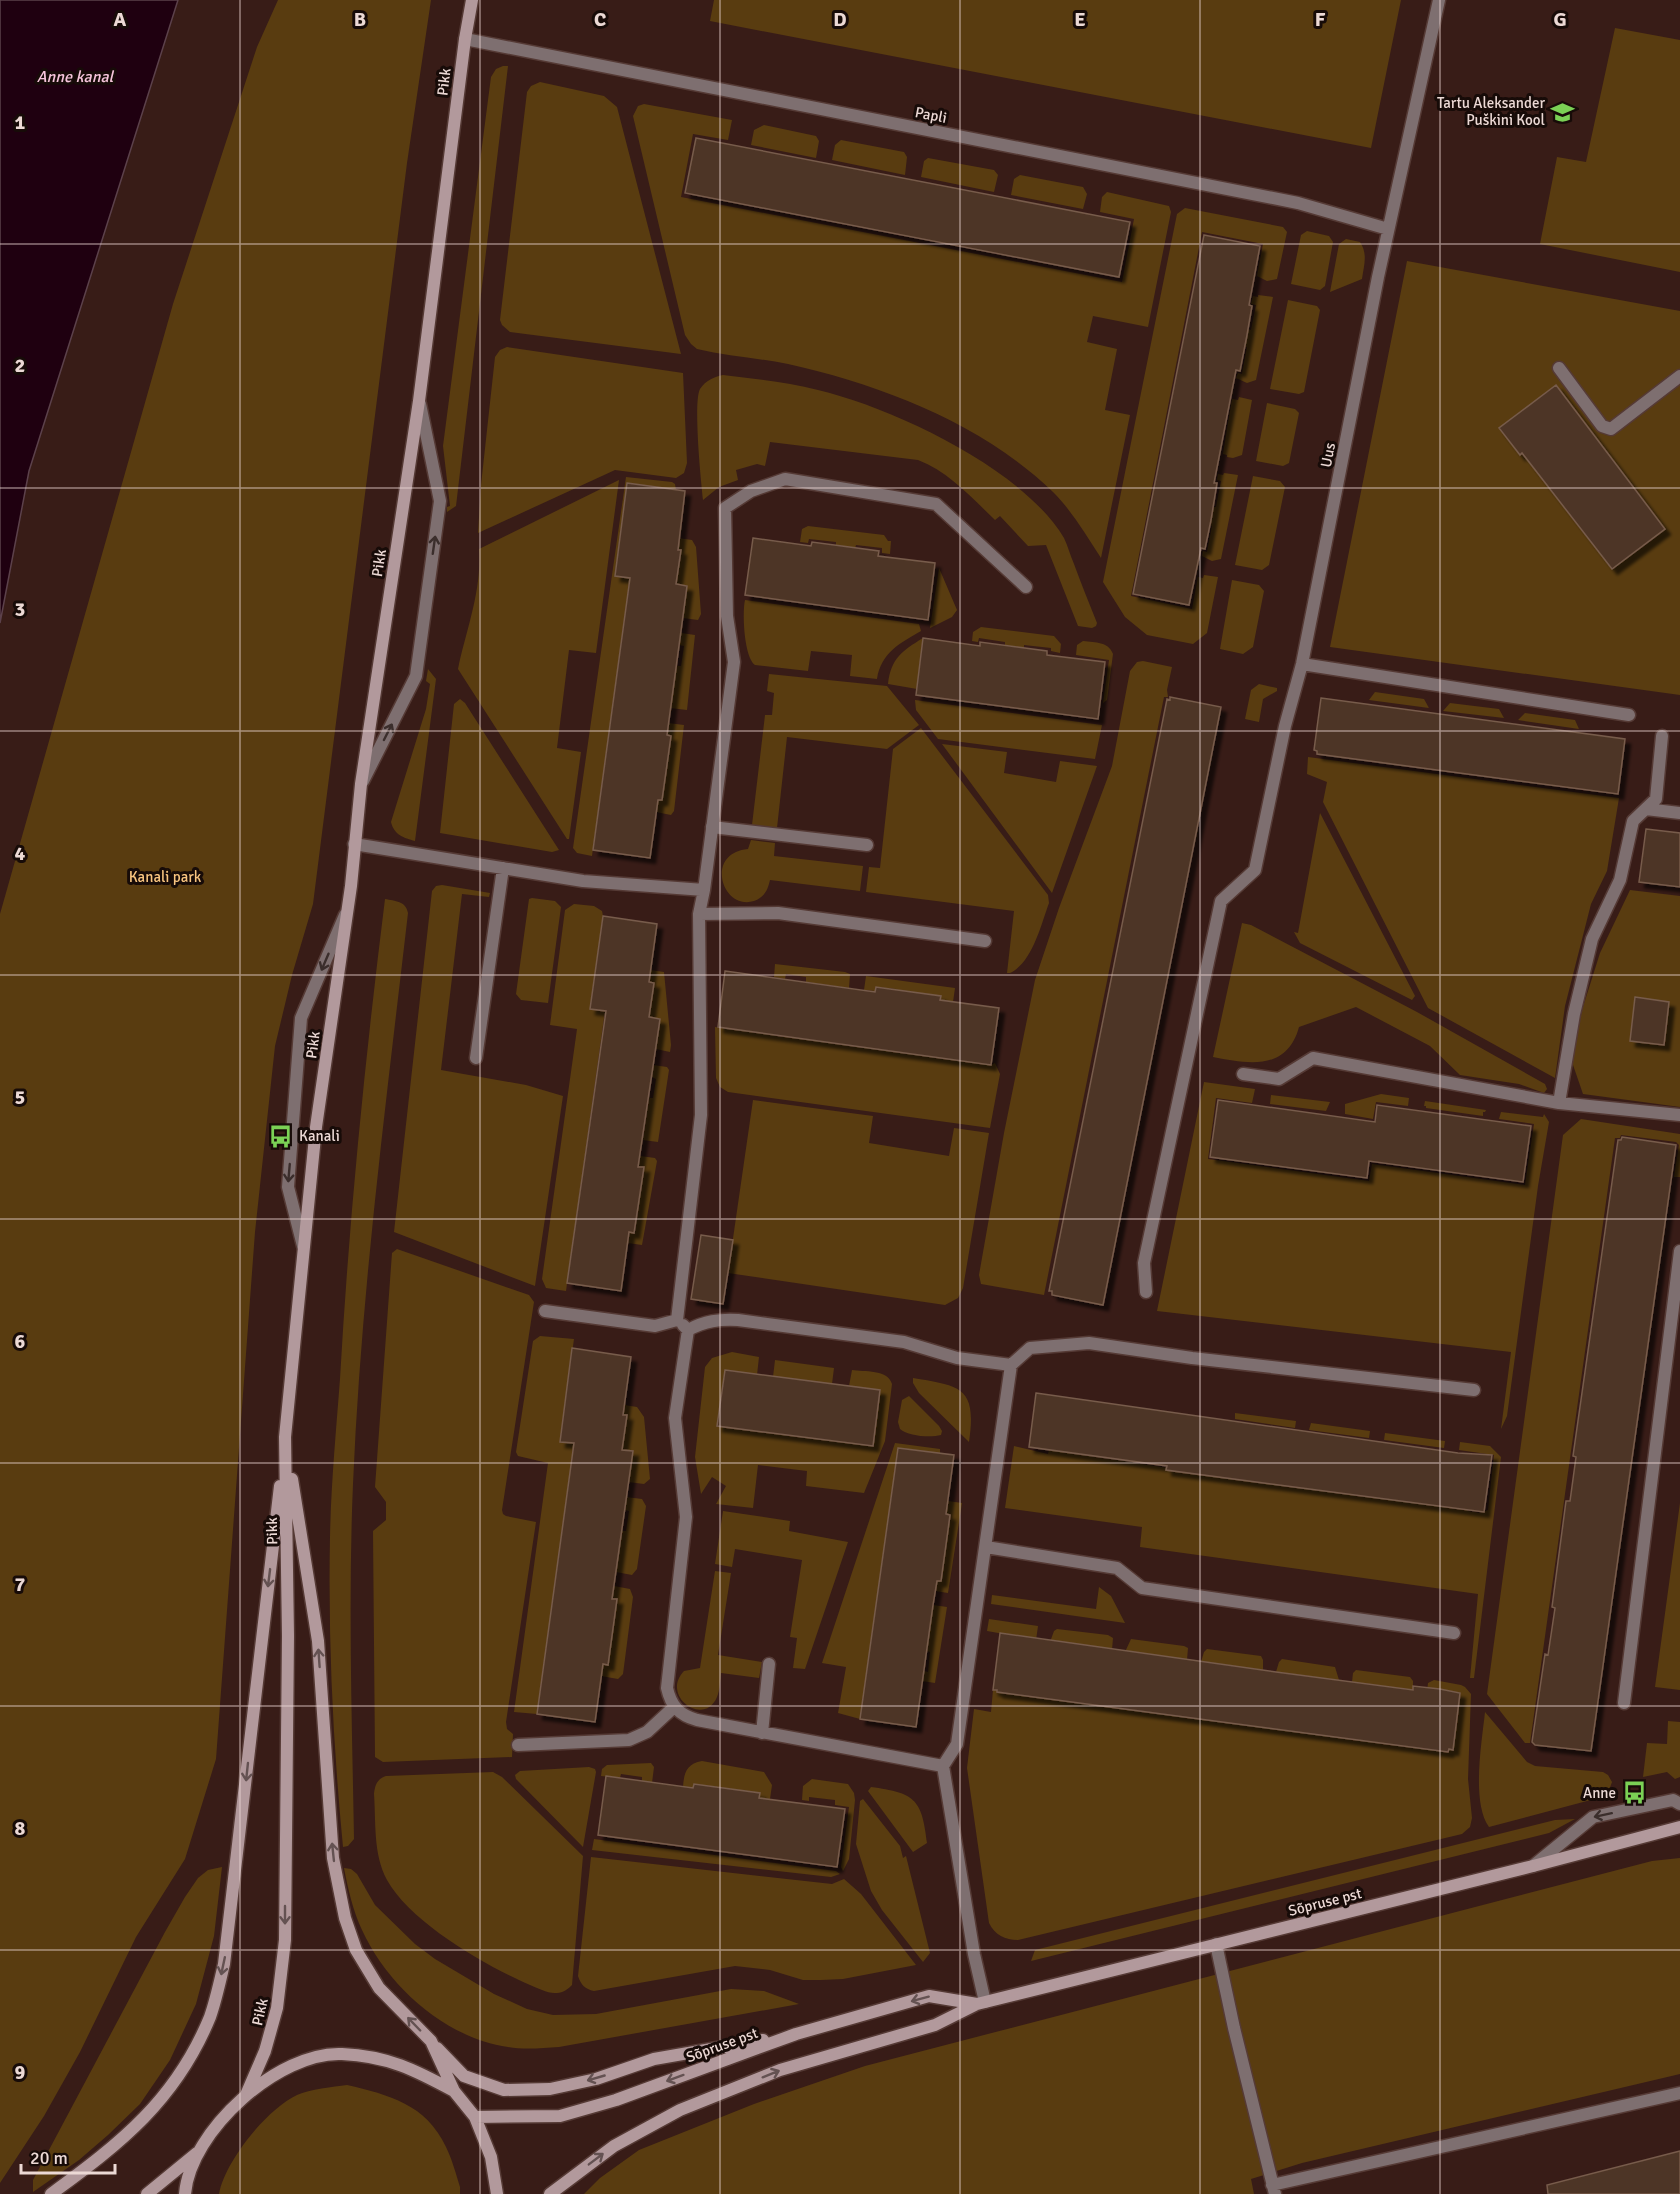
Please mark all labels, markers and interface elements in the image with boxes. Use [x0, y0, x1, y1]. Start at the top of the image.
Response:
text: A [114, 7, 127, 32]
text: B [354, 7, 366, 32]
text: C [594, 7, 606, 32]
text: D [833, 7, 847, 32]
text: E [1074, 7, 1086, 32]
text: F [1315, 7, 1326, 32]
text: G [1553, 7, 1567, 32]
water label: Anne kanal [37, 67, 115, 87]
street label: Pikk [433, 67, 455, 97]
place label: Tartu Aleksander Puškini Kool [1437, 94, 1545, 129]
school or university icon: Tartu Aleksander Puškini Kool [1550, 99, 1576, 125]
street label: Papli [914, 103, 948, 127]
text: 1 [15, 110, 26, 135]
text: 2 [15, 353, 25, 378]
street label: Uus [1317, 441, 1339, 469]
one-way arrow [429, 536, 440, 556]
street label: Pikk [368, 547, 390, 578]
text: 3 [15, 597, 25, 622]
one-way arrow [382, 724, 394, 742]
text: 4 [15, 841, 26, 866]
park label: Kanali park [129, 868, 202, 886]
one-way arrow [319, 953, 330, 971]
street label: Pikk [302, 1030, 324, 1060]
text: 5 [15, 1085, 25, 1110]
bus stop icon: Kanali [268, 1123, 294, 1149]
place label: Kanali [299, 1127, 340, 1145]
one-way arrow [283, 1163, 294, 1183]
text: 6 [15, 1329, 26, 1354]
street label: Pikk [263, 1517, 281, 1545]
one-way arrow [263, 1568, 274, 1588]
text: 7 [15, 1572, 26, 1597]
one-way arrow [313, 1648, 324, 1668]
one-way arrow [241, 1762, 252, 1782]
bus stop icon: Anne [1621, 1780, 1647, 1806]
place label: Anne [1583, 1784, 1616, 1802]
one-way arrow [1594, 1810, 1613, 1821]
text: 8 [15, 1816, 26, 1841]
one-way arrow [327, 1843, 338, 1863]
street label: Sõpruse pst [1286, 1884, 1364, 1920]
one-way arrow [279, 1905, 291, 1925]
one-way arrow [217, 1955, 228, 1975]
one-way arrow [911, 1993, 930, 2005]
street label: Pikk [248, 1996, 272, 2027]
one-way arrow [407, 2016, 421, 2031]
street label: Sõpruse pst [684, 2024, 760, 2066]
text: 9 [15, 2060, 26, 2085]
one-way arrow [761, 2068, 780, 2079]
one-way arrow [587, 2073, 606, 2085]
one-way arrow [666, 2074, 684, 2085]
scale bar [21, 2137, 116, 2175]
text: 20 m [30, 2147, 68, 2169]
one-way arrow [588, 2152, 604, 2165]

